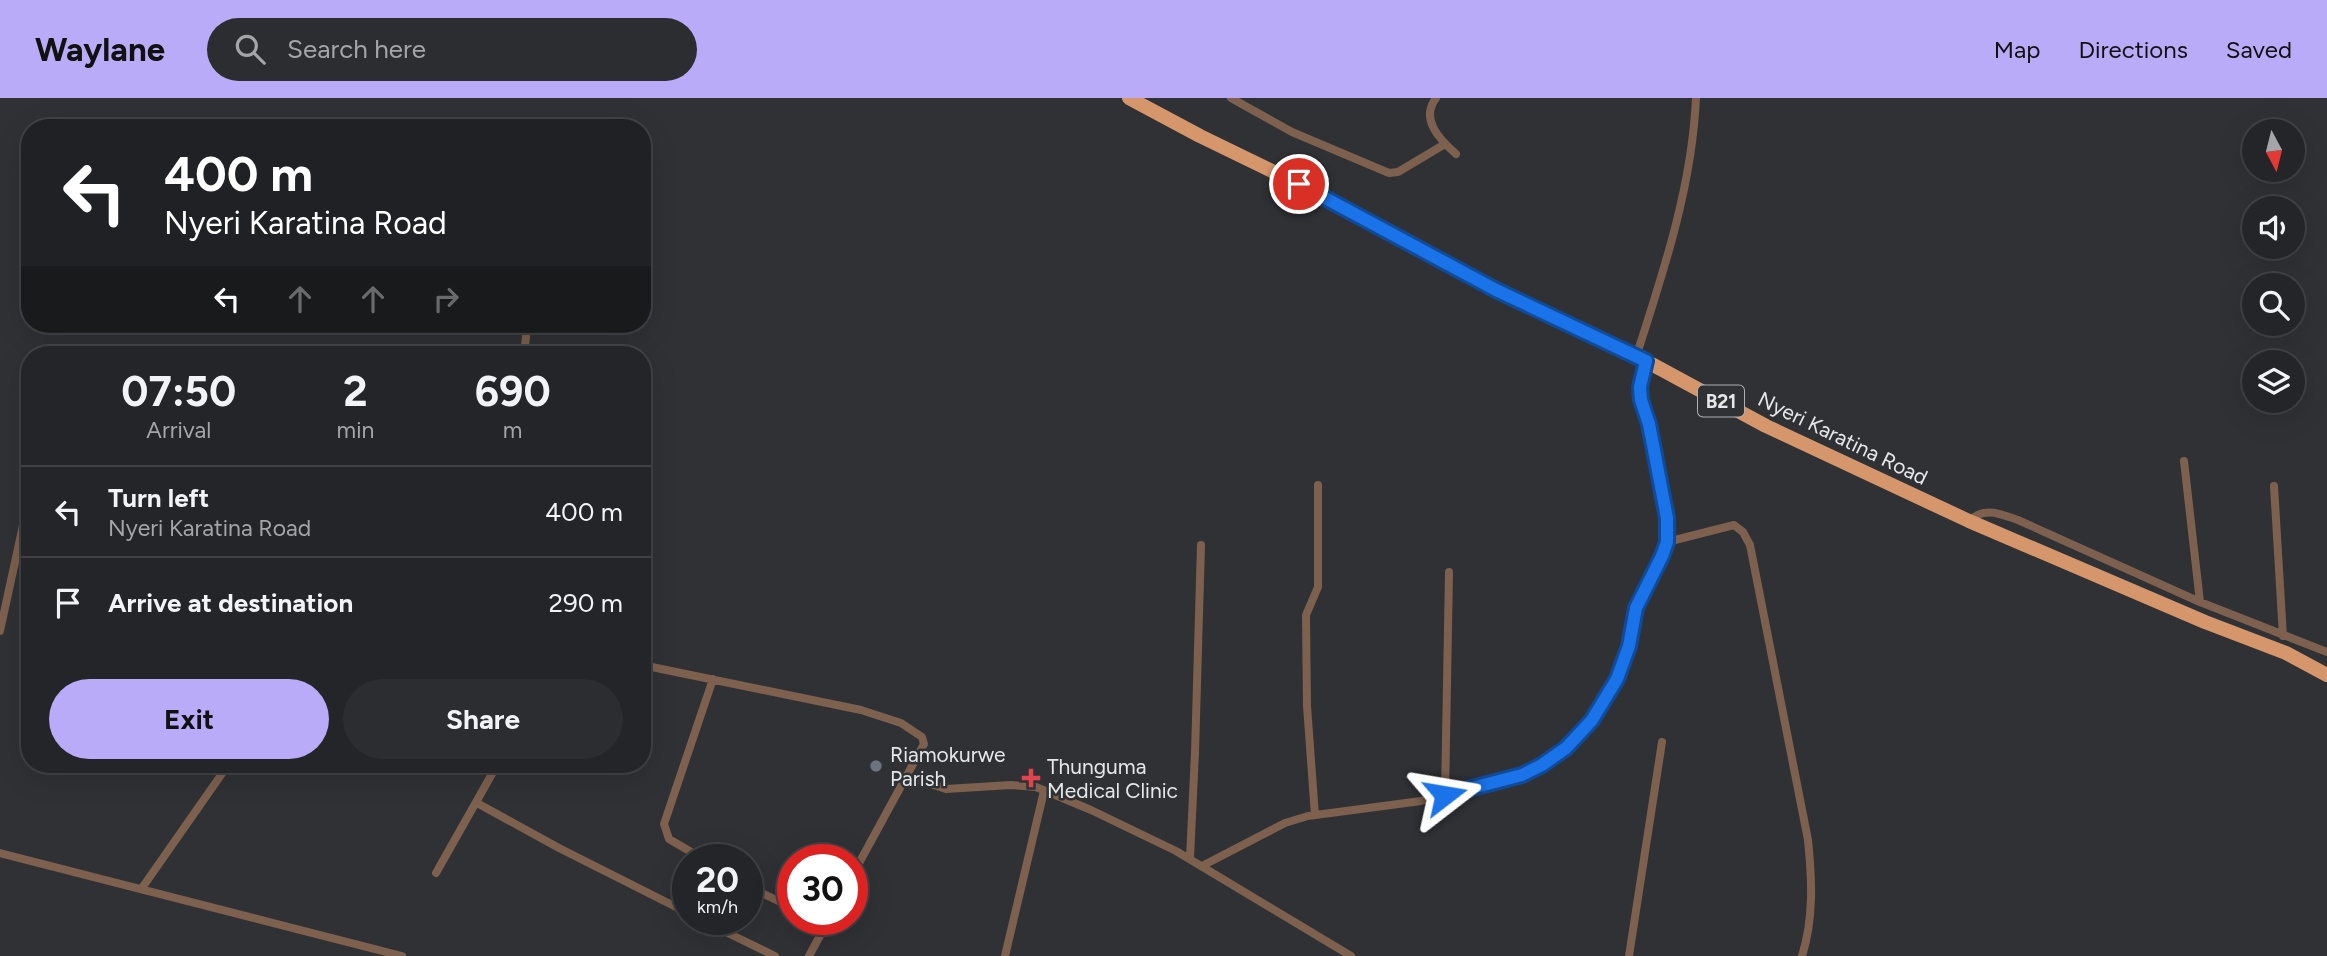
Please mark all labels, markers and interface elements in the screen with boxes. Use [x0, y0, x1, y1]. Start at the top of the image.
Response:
search box [207, 18, 697, 81]
text: Waylane [35, 30, 165, 69]
icon: search [231, 30, 269, 68]
text: Search here [287, 33, 426, 65]
text: Map [1994, 35, 2040, 64]
text: Directions [2078, 35, 2188, 64]
text: Saved [2226, 35, 2292, 64]
north arrow [2242, 119, 2305, 182]
map controls [2242, 119, 2305, 413]
text: 400 m [164, 144, 313, 203]
icon: left [49, 147, 140, 238]
pin [1269, 154, 1329, 214]
icon: arrive [1280, 165, 1318, 203]
button: sound [2242, 196, 2305, 259]
text: Nyeri Karatina Road [164, 204, 447, 242]
button: search [2242, 273, 2305, 336]
icon: left [208, 280, 246, 318]
icon: ahead [281, 280, 319, 318]
icon: ahead [354, 280, 392, 318]
icon: right [427, 280, 465, 318]
button: layers [2242, 350, 2305, 413]
text: 07:50 [121, 366, 236, 417]
text: 2 [343, 366, 368, 417]
text: 690 [475, 366, 551, 417]
road number: B21 [1698, 386, 1744, 416]
street label: Nyeri Karatina Road [1754, 386, 1932, 490]
text: Arrival [146, 416, 211, 444]
text: min [337, 416, 374, 444]
text: m [503, 416, 522, 444]
text: Turn left [108, 482, 209, 514]
icon: left [49, 493, 87, 531]
text: 400 m [545, 496, 623, 528]
text: Nyeri Karatina Road [108, 514, 311, 542]
icon: arrive [49, 584, 87, 622]
text: Arrive at destination [108, 587, 353, 619]
text: 290 m [549, 587, 623, 619]
button: Exit [49, 679, 329, 759]
button: Share [343, 679, 623, 759]
place label: Riamokurwe Parish [890, 742, 1005, 791]
place label: Thunguma Medical Clinic [1047, 754, 1178, 803]
marker: Riamokurwe Parish [868, 758, 884, 774]
position arrow [1408, 758, 1482, 832]
marker: Thunguma Medical Clinic [1021, 768, 1041, 788]
speed limit sign: 30 [777, 844, 868, 935]
text: 20 [696, 859, 739, 901]
text: km/h [697, 896, 738, 918]

